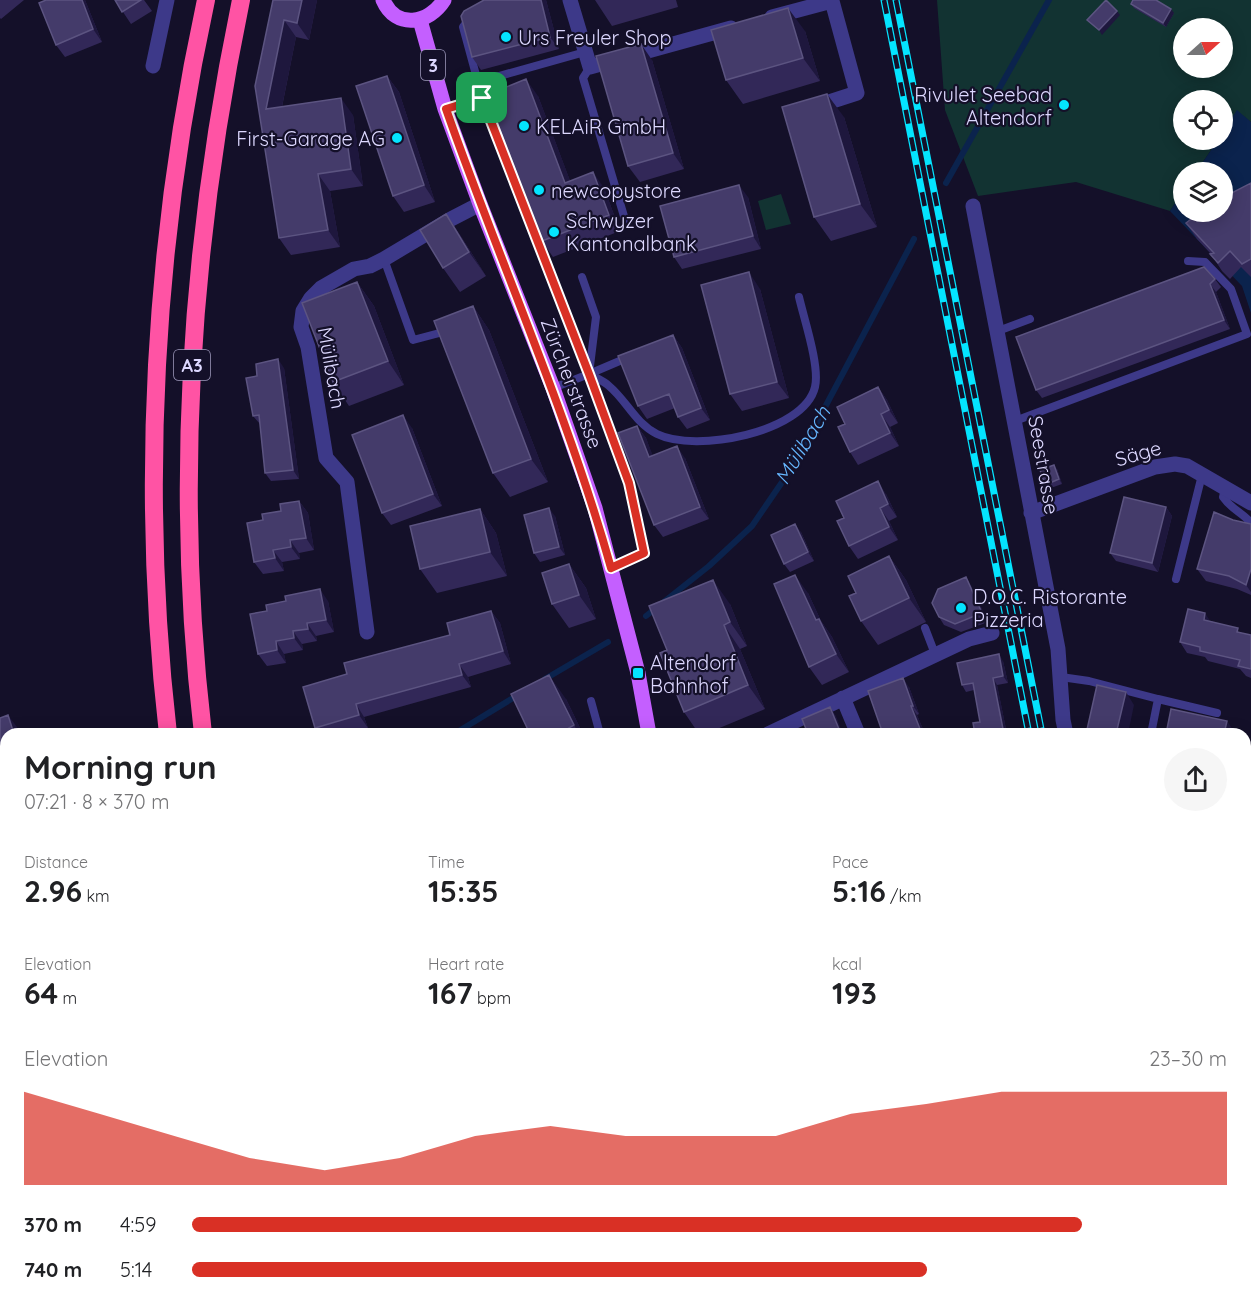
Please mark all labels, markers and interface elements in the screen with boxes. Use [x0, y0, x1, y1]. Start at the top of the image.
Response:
north arrow [1173, 18, 1233, 78]
map controls [1173, 18, 1233, 222]
place label: Urs Freuler Shop [518, 25, 672, 50]
marker: Urs Freuler Shop [499, 30, 513, 44]
road number: 3 [421, 50, 445, 80]
pin [456, 72, 507, 123]
icon: arrive [465, 81, 498, 114]
place label: Rivulet Seebad Altendorf [914, 82, 1052, 130]
button: locate [1173, 90, 1233, 150]
marker: Rivulet Seebad Altendorf [1057, 98, 1071, 112]
place label: KELAiR GmbH [536, 114, 666, 139]
marker: KELAiR GmbH [517, 119, 531, 133]
place label: First-Garage AG [236, 126, 385, 151]
marker: First-Garage AG [390, 131, 404, 145]
button: layers [1173, 162, 1233, 222]
place label: newcopystore [551, 178, 681, 203]
marker: newcopystore [532, 183, 546, 197]
place label: Schwyzer Kantonalbank [566, 208, 697, 256]
marker: Schwyzer Kantonalbank [547, 225, 561, 239]
street label: Zürcherstrasse [536, 314, 608, 452]
street label: Mülibach [313, 325, 351, 411]
road number: A3 [174, 350, 210, 380]
water label: Mülibach [768, 400, 836, 489]
street label: Seestrasse [1023, 414, 1065, 516]
street label: Säge [1112, 435, 1164, 471]
place label: D.O.C. Ristorante Pizzeria [973, 584, 1127, 632]
marker: D.O.C. Ristorante Pizzeria [954, 601, 968, 615]
place label: Altendorf Bahnhof [650, 650, 736, 698]
marker: Altendorf Bahnhof [631, 666, 645, 680]
text: Morning run [24, 746, 217, 787]
button: share [1164, 748, 1227, 811]
text: 07:21 · 8 × 370 m [24, 789, 169, 814]
text: Distance [24, 852, 88, 872]
text: Time [428, 852, 465, 872]
text: Pace [832, 852, 868, 872]
text: 2.96 [24, 872, 82, 910]
text: 15:35 [428, 872, 499, 910]
text: 5:16 [832, 872, 886, 910]
text: km [82, 886, 110, 906]
text: /km [886, 886, 922, 906]
text: Elevation [24, 954, 91, 974]
text: Heart rate [428, 954, 504, 974]
text: kcal [832, 954, 862, 974]
text: 64 [24, 974, 58, 1012]
text: 167 [428, 974, 473, 1012]
text: 193 [832, 974, 877, 1012]
text: m [58, 988, 77, 1008]
text: bpm [473, 988, 511, 1008]
text: Elevation [24, 1046, 108, 1071]
text: 23–30 m [1149, 1046, 1227, 1071]
text: 370 m [24, 1212, 82, 1237]
text: 4:59 [120, 1212, 156, 1237]
text: 740 m [24, 1257, 82, 1282]
text: 5:14 [120, 1257, 152, 1282]

